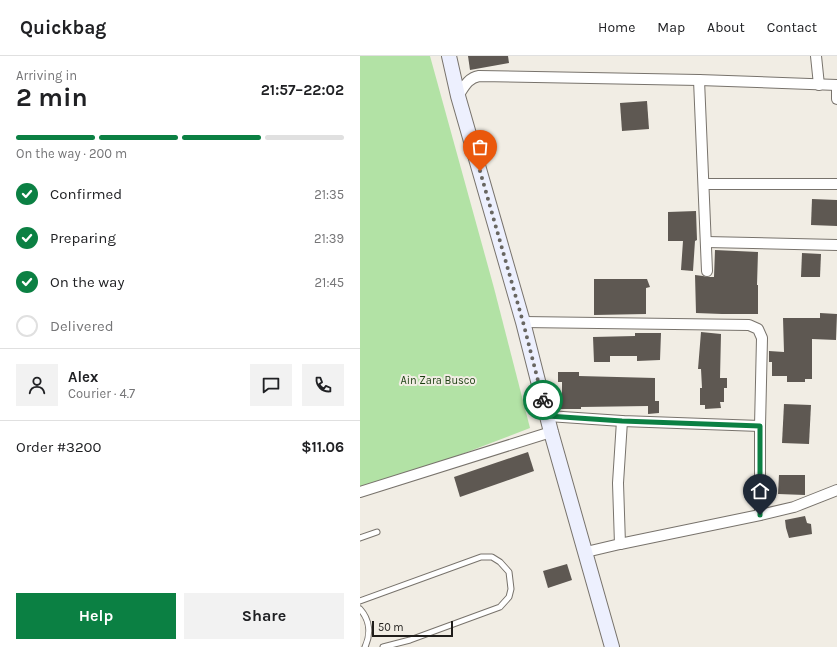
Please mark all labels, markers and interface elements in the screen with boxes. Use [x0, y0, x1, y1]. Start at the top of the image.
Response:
text: Quickbag [20, 17, 106, 39]
text: Home [598, 19, 635, 36]
text: Map [657, 19, 685, 36]
text: About [707, 19, 745, 36]
text: Contact [767, 19, 817, 36]
text: Arriving in [16, 68, 77, 83]
text: 21:57–22:02 [261, 81, 344, 99]
text: 2 min [16, 82, 88, 113]
pin [463, 130, 497, 171]
icon: bag [469, 136, 491, 158]
text: On the way · 200 m [16, 146, 127, 161]
icon: check [16, 183, 38, 205]
text: Confirmed [50, 185, 122, 203]
text: 21:35 [314, 187, 344, 202]
icon: check [16, 227, 38, 249]
text: Preparing [50, 229, 116, 247]
text: 21:39 [314, 231, 344, 246]
icon: check [16, 271, 38, 293]
text: On the way [50, 273, 124, 291]
text: 21:45 [315, 275, 344, 290]
text: Delivered [50, 317, 114, 335]
button: person [16, 364, 58, 406]
button: chat [250, 364, 292, 406]
button: phone [302, 364, 344, 406]
text: Alex [68, 368, 98, 386]
park label: Ain Zara Busco [400, 374, 476, 387]
courier [523, 380, 563, 420]
text: Courier · 4.7 [68, 386, 135, 401]
icon: bike [532, 389, 554, 411]
text: Order #3200 [16, 438, 101, 456]
text: $11.06 [301, 438, 344, 456]
pin [743, 474, 777, 515]
icon: home [749, 480, 771, 502]
button: Help [16, 593, 176, 639]
button: Share [184, 593, 344, 639]
scale bar [372, 619, 453, 638]
text: 50 m [378, 621, 404, 634]

